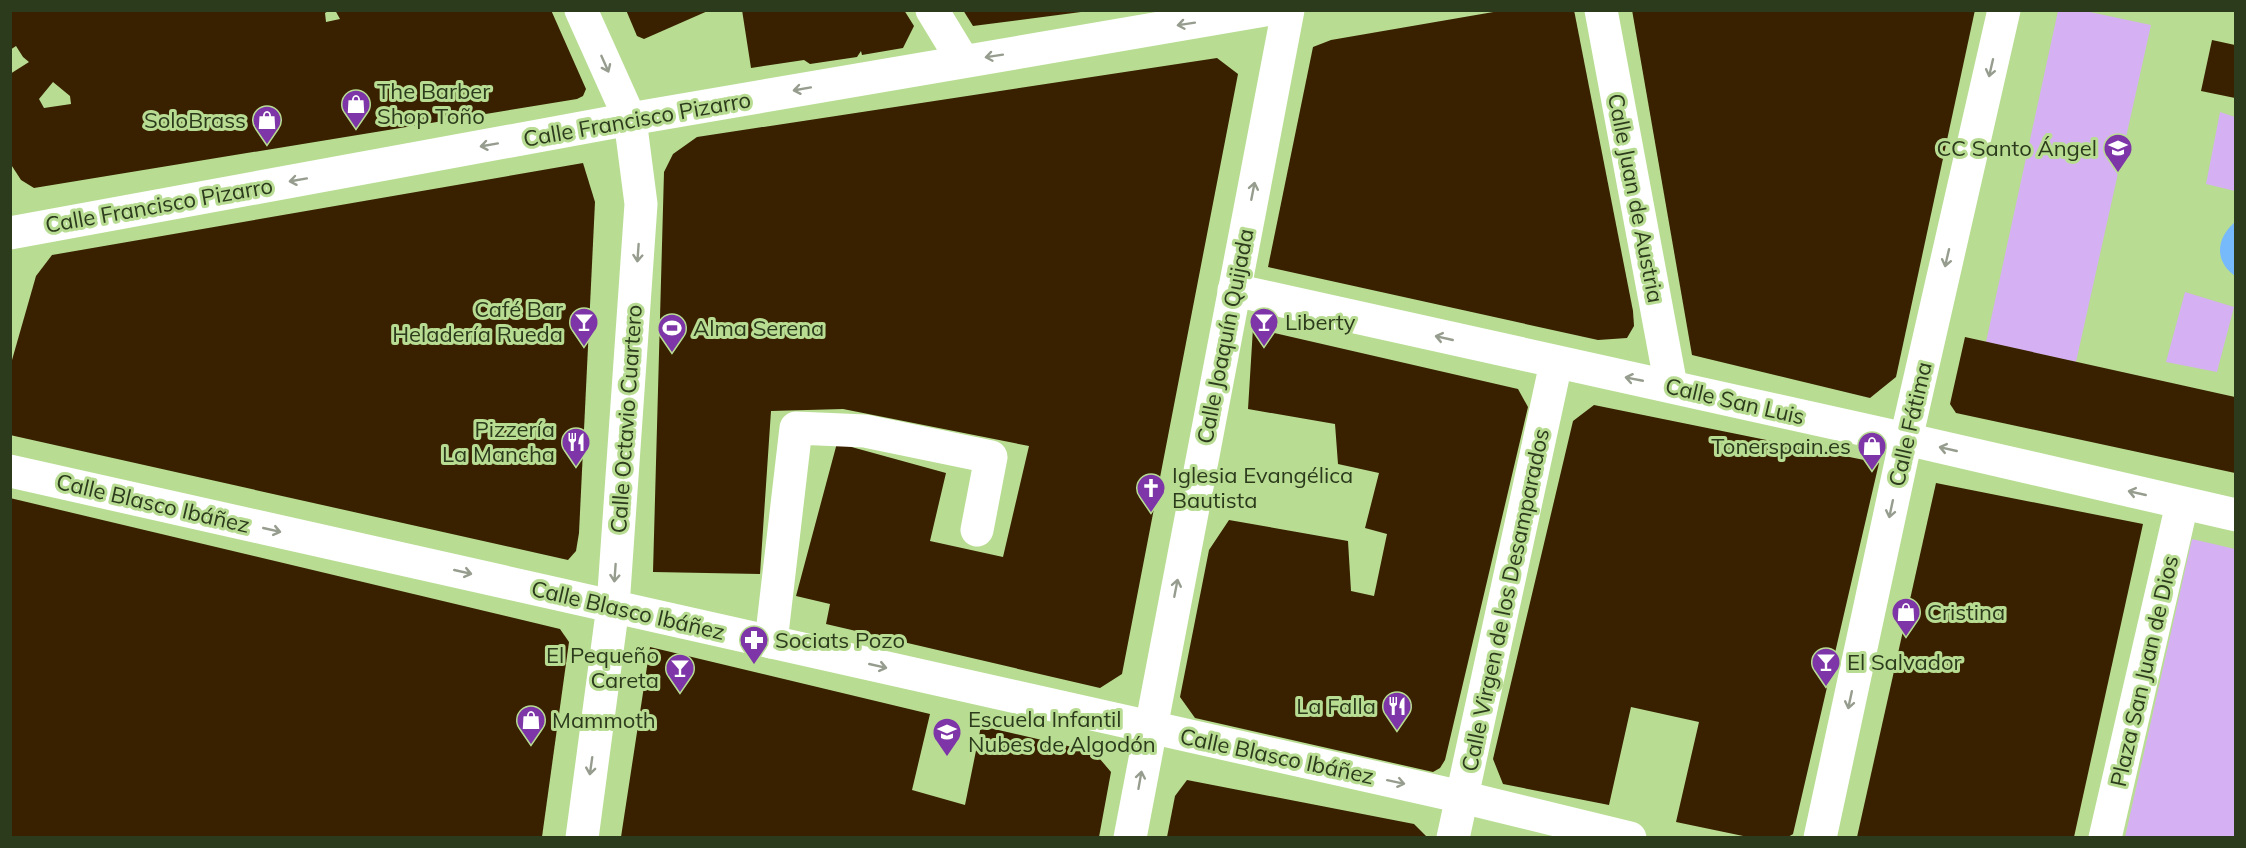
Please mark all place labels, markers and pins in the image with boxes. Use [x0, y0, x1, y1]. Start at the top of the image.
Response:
place label: The Barber Shop Toño [377, 77, 490, 130]
shop icon: The Barber Shop Toño [340, 88, 372, 130]
shop icon: SoloBrass [251, 104, 283, 146]
place label: SoloBrass [144, 106, 246, 134]
school or university icon: CC Santo Ángel [2102, 132, 2134, 174]
place label: CC Santo Ángel [1936, 134, 2097, 162]
place label: Café Bar Heladería Rueda [392, 295, 563, 348]
bar icon: Café Bar Heladería Rueda [568, 306, 600, 348]
bar icon: Liberty [1248, 306, 1280, 348]
place label: Liberty [1285, 308, 1356, 336]
sports icon: Alma Serena [656, 312, 688, 354]
place label: Alma Serena [693, 314, 824, 342]
place label: Pizzería La Mancha [442, 415, 555, 468]
restaurant icon: Pizzería La Mancha [560, 426, 592, 468]
shop icon: Tonerspain.es [1856, 430, 1888, 472]
place label: Tonerspain.es [1711, 432, 1851, 460]
place label: Iglesia Evangélica Bautista [1172, 461, 1353, 514]
church icon: Iglesia Evangélica Bautista [1135, 472, 1167, 514]
shop icon: Cristina [1890, 596, 1922, 638]
place label: Cristina [1927, 598, 2005, 626]
pharmacy icon: Sociats Pozo [738, 624, 770, 666]
place label: Sociats Pozo [775, 626, 905, 654]
place label: El Pequeño Careta [546, 641, 659, 694]
bar icon: El Salvador [1810, 646, 1842, 688]
place label: El Salvador [1847, 648, 1961, 676]
bar icon: El Pequeño Careta [664, 652, 696, 694]
restaurant icon: La Falla [1381, 690, 1413, 732]
place label: La Falla [1296, 692, 1376, 720]
shop icon: Mammoth [515, 704, 547, 746]
place label: Escuela Infantil Nubes de Algodón [968, 705, 1156, 758]
place label: Mammoth [552, 706, 656, 734]
school or university icon: Escuela Infantil Nubes de Algodón [931, 716, 963, 758]

